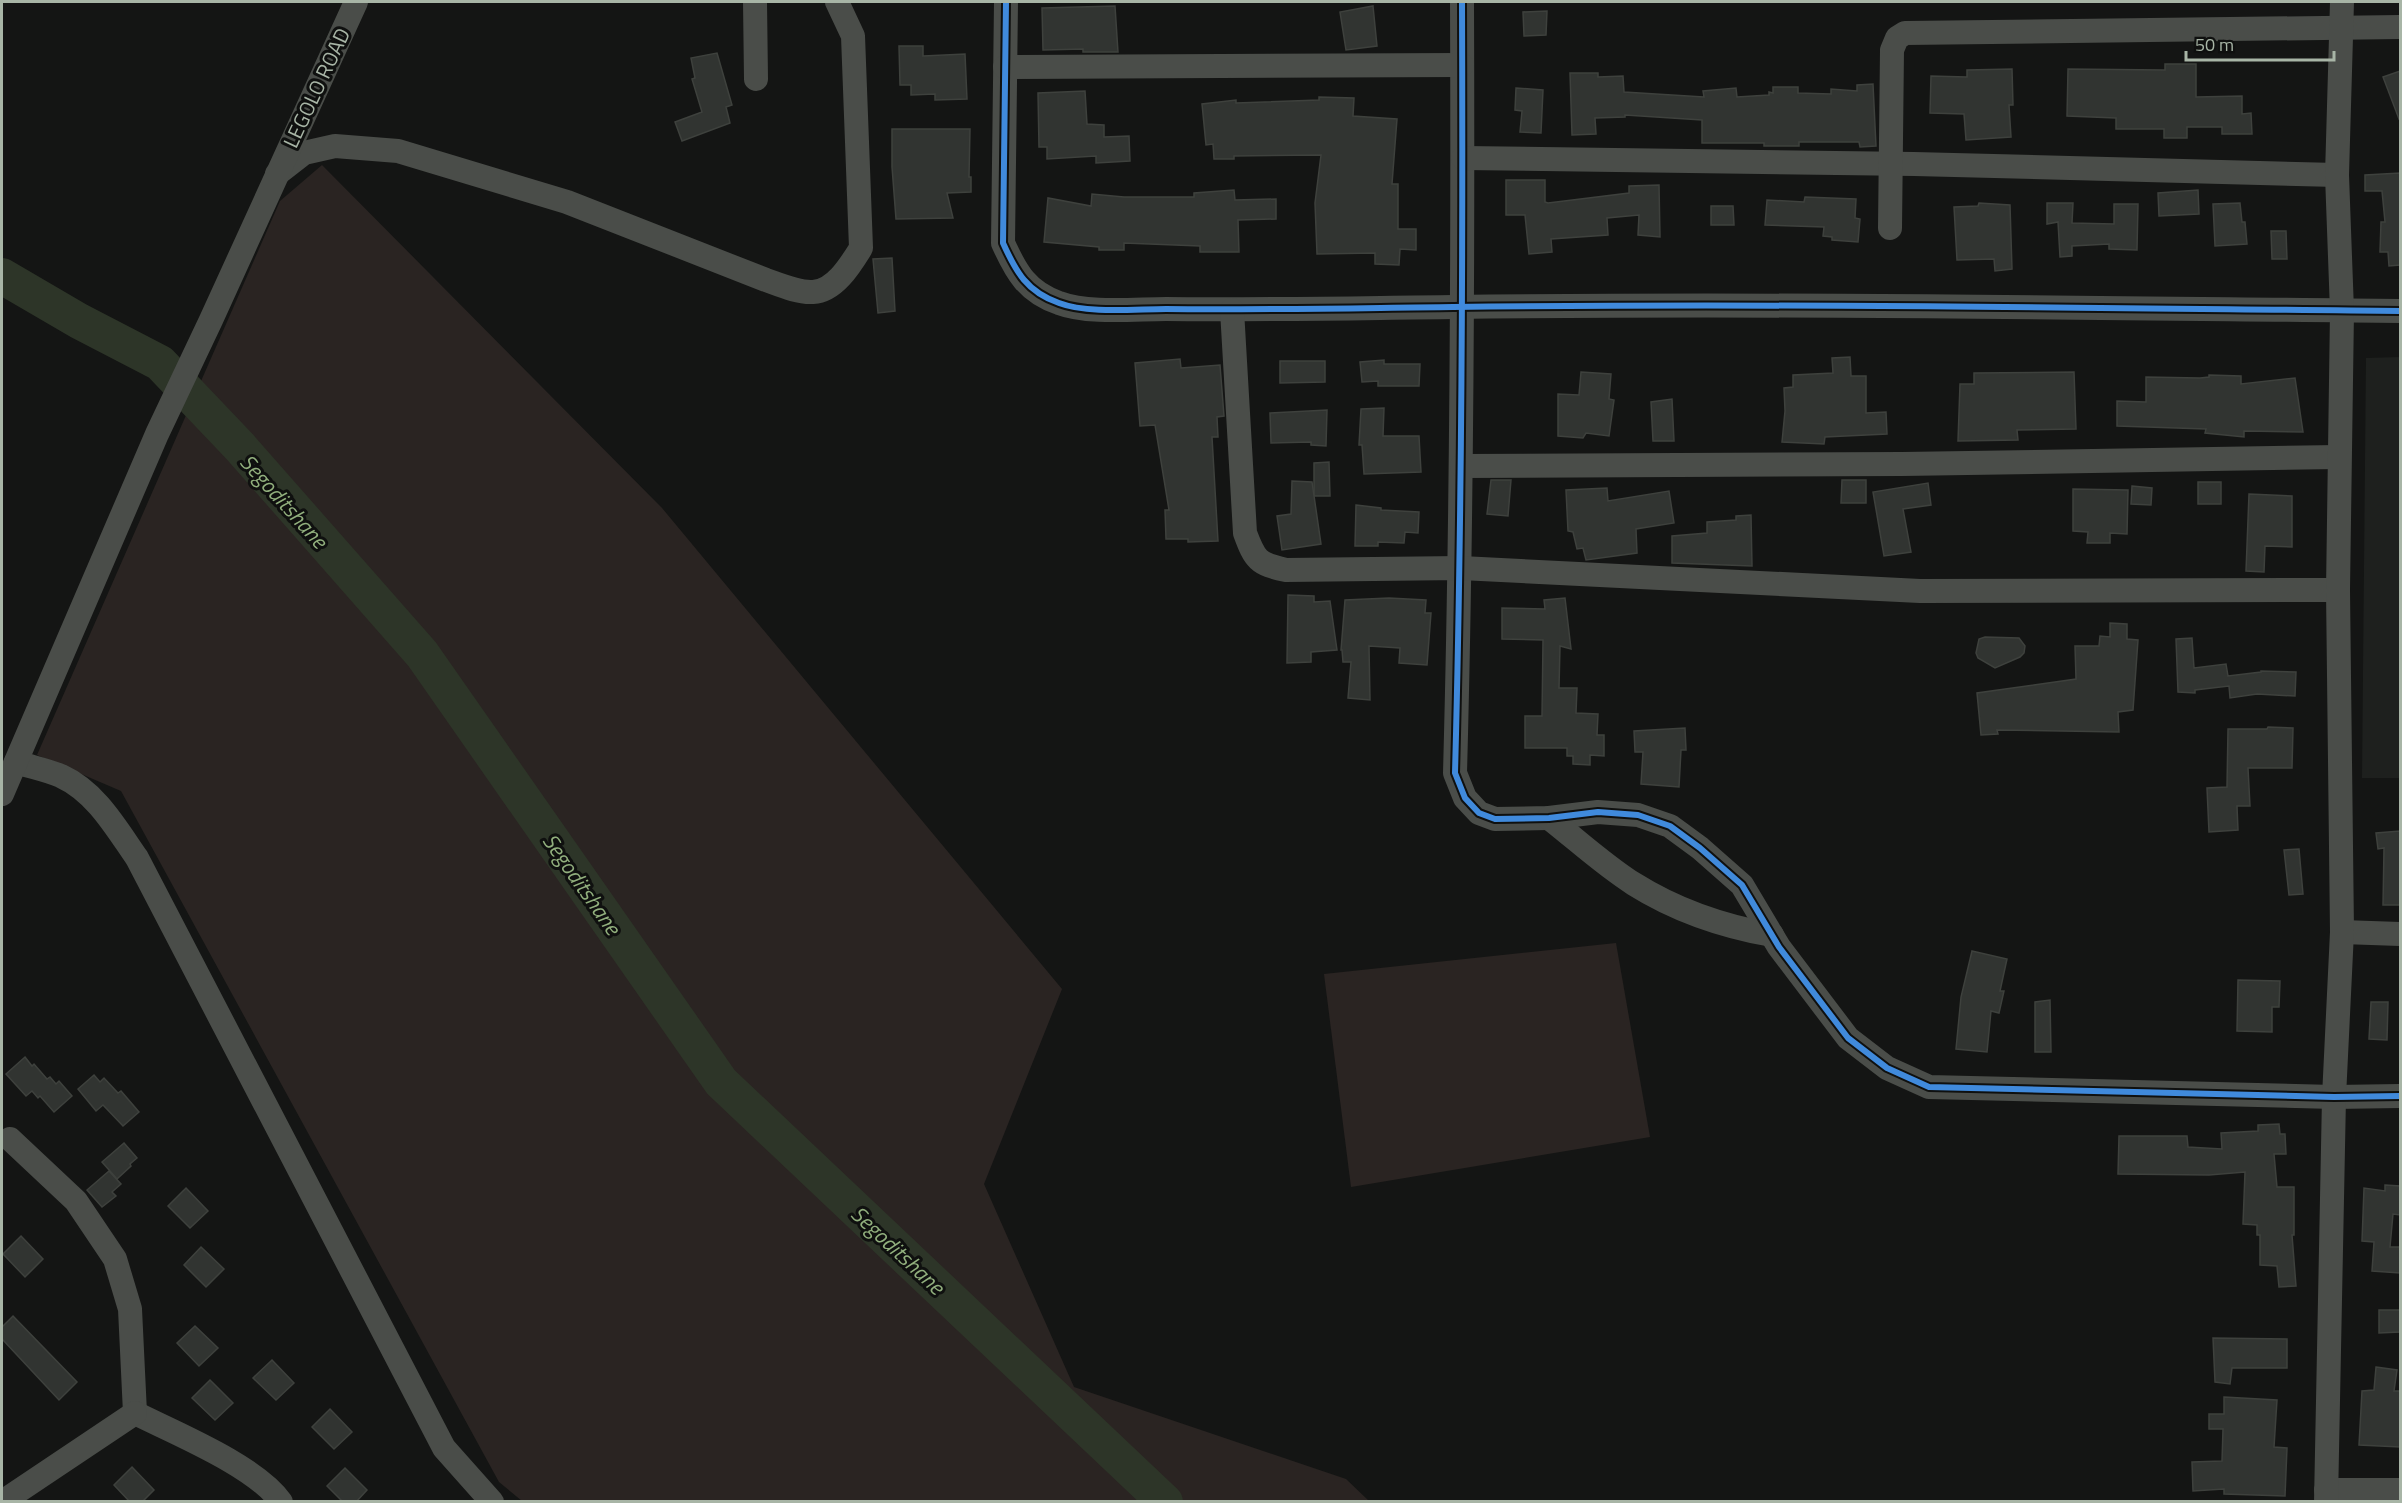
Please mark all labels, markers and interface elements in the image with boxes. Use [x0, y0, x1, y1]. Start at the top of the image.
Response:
street label: LEGOLO ROAD [274, 22, 358, 153]
scale bar [2186, 24, 2334, 62]
text: 50 m [2195, 31, 2234, 58]
water label: Segoditshane [232, 446, 337, 557]
water label: Segoditshane [534, 826, 631, 943]
water label: Segoditshane [843, 1198, 954, 1304]

